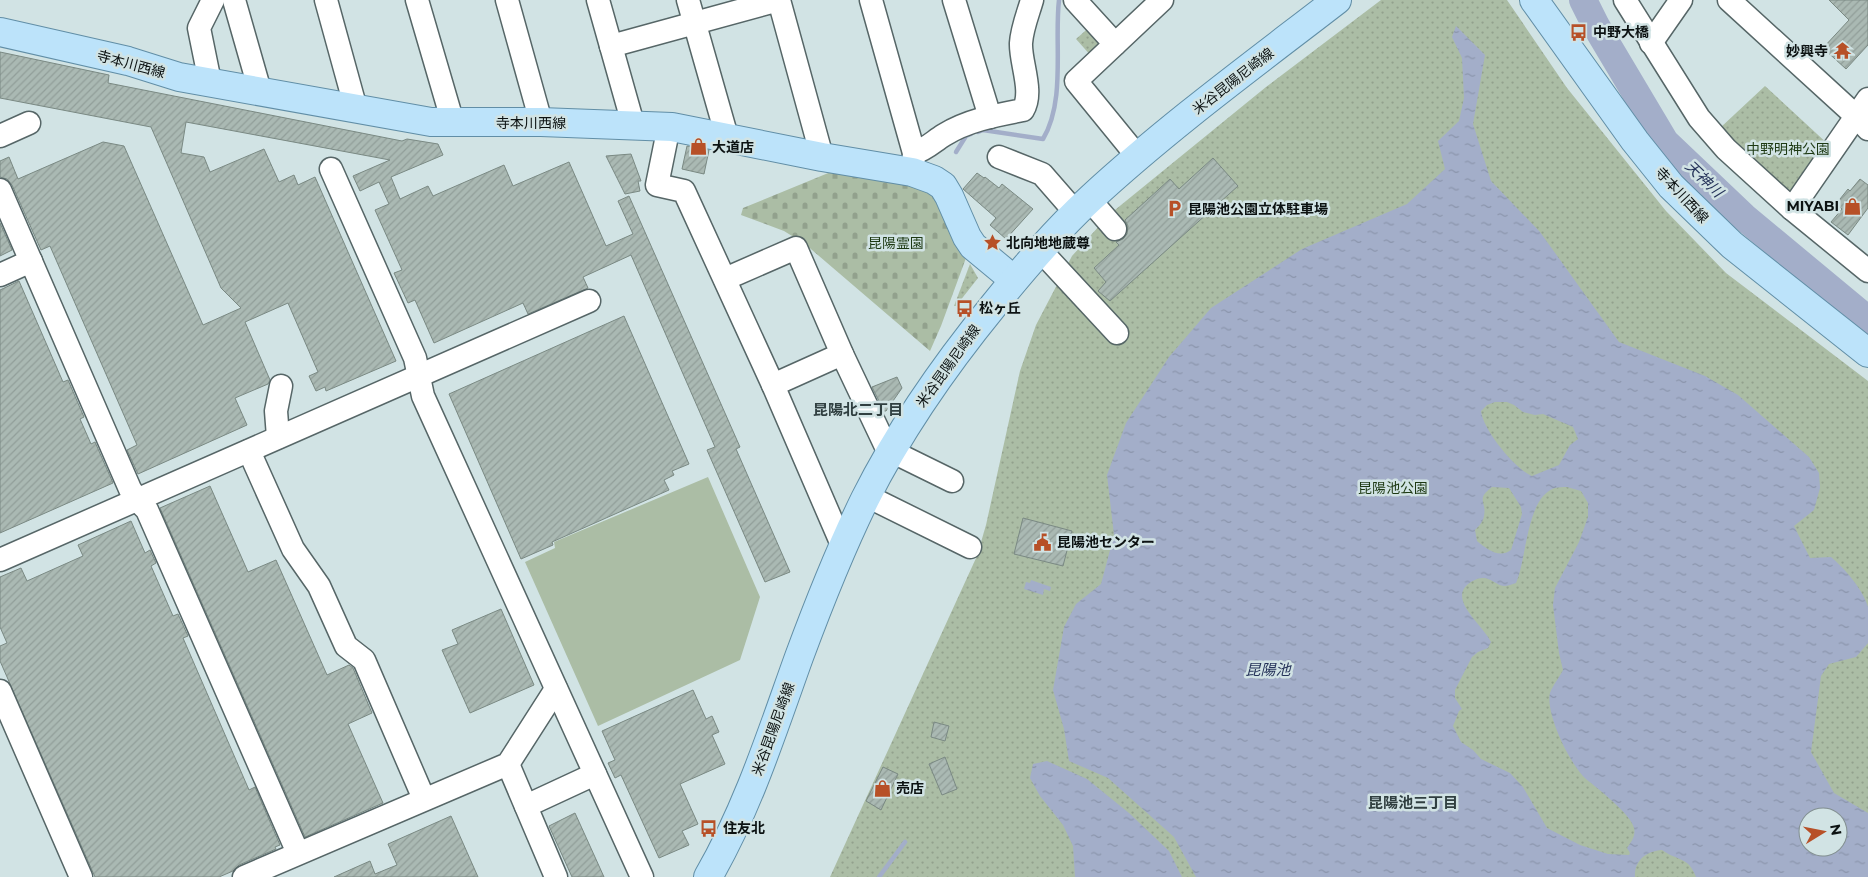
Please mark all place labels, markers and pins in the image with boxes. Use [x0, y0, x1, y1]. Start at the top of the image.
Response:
bus stop icon: 中野大橋 [1569, 22, 1589, 42]
place label: 中野大橋 [1593, 23, 1649, 41]
temple icon: 妙興寺 [1832, 41, 1852, 61]
place label: 妙興寺 [1786, 42, 1828, 60]
shop icon: 大道店 [688, 137, 708, 157]
place label: 大道店 [712, 138, 754, 156]
shop icon: MIYABI [1843, 196, 1863, 216]
place label: MIYABI [1786, 197, 1839, 215]
parking icon: 昆陽池公園立体駐車場 [1164, 199, 1184, 219]
place label: 昆陽池公園立体駐車場 [1188, 200, 1328, 218]
place icon: 北向地地蔵尊 [982, 233, 1002, 253]
place label: 北向地地蔵尊 [1006, 234, 1090, 252]
bus stop icon: 松ヶ丘 [955, 298, 975, 318]
place label: 松ヶ丘 [979, 299, 1021, 317]
public building icon: 昆陽池センター [1033, 532, 1053, 552]
place label: 昆陽池センター [1057, 533, 1155, 551]
shop icon: 売店 [872, 778, 892, 798]
place label: 売店 [896, 779, 924, 797]
bus stop icon: 住友北 [699, 818, 719, 838]
place label: 住友北 [723, 819, 765, 837]

